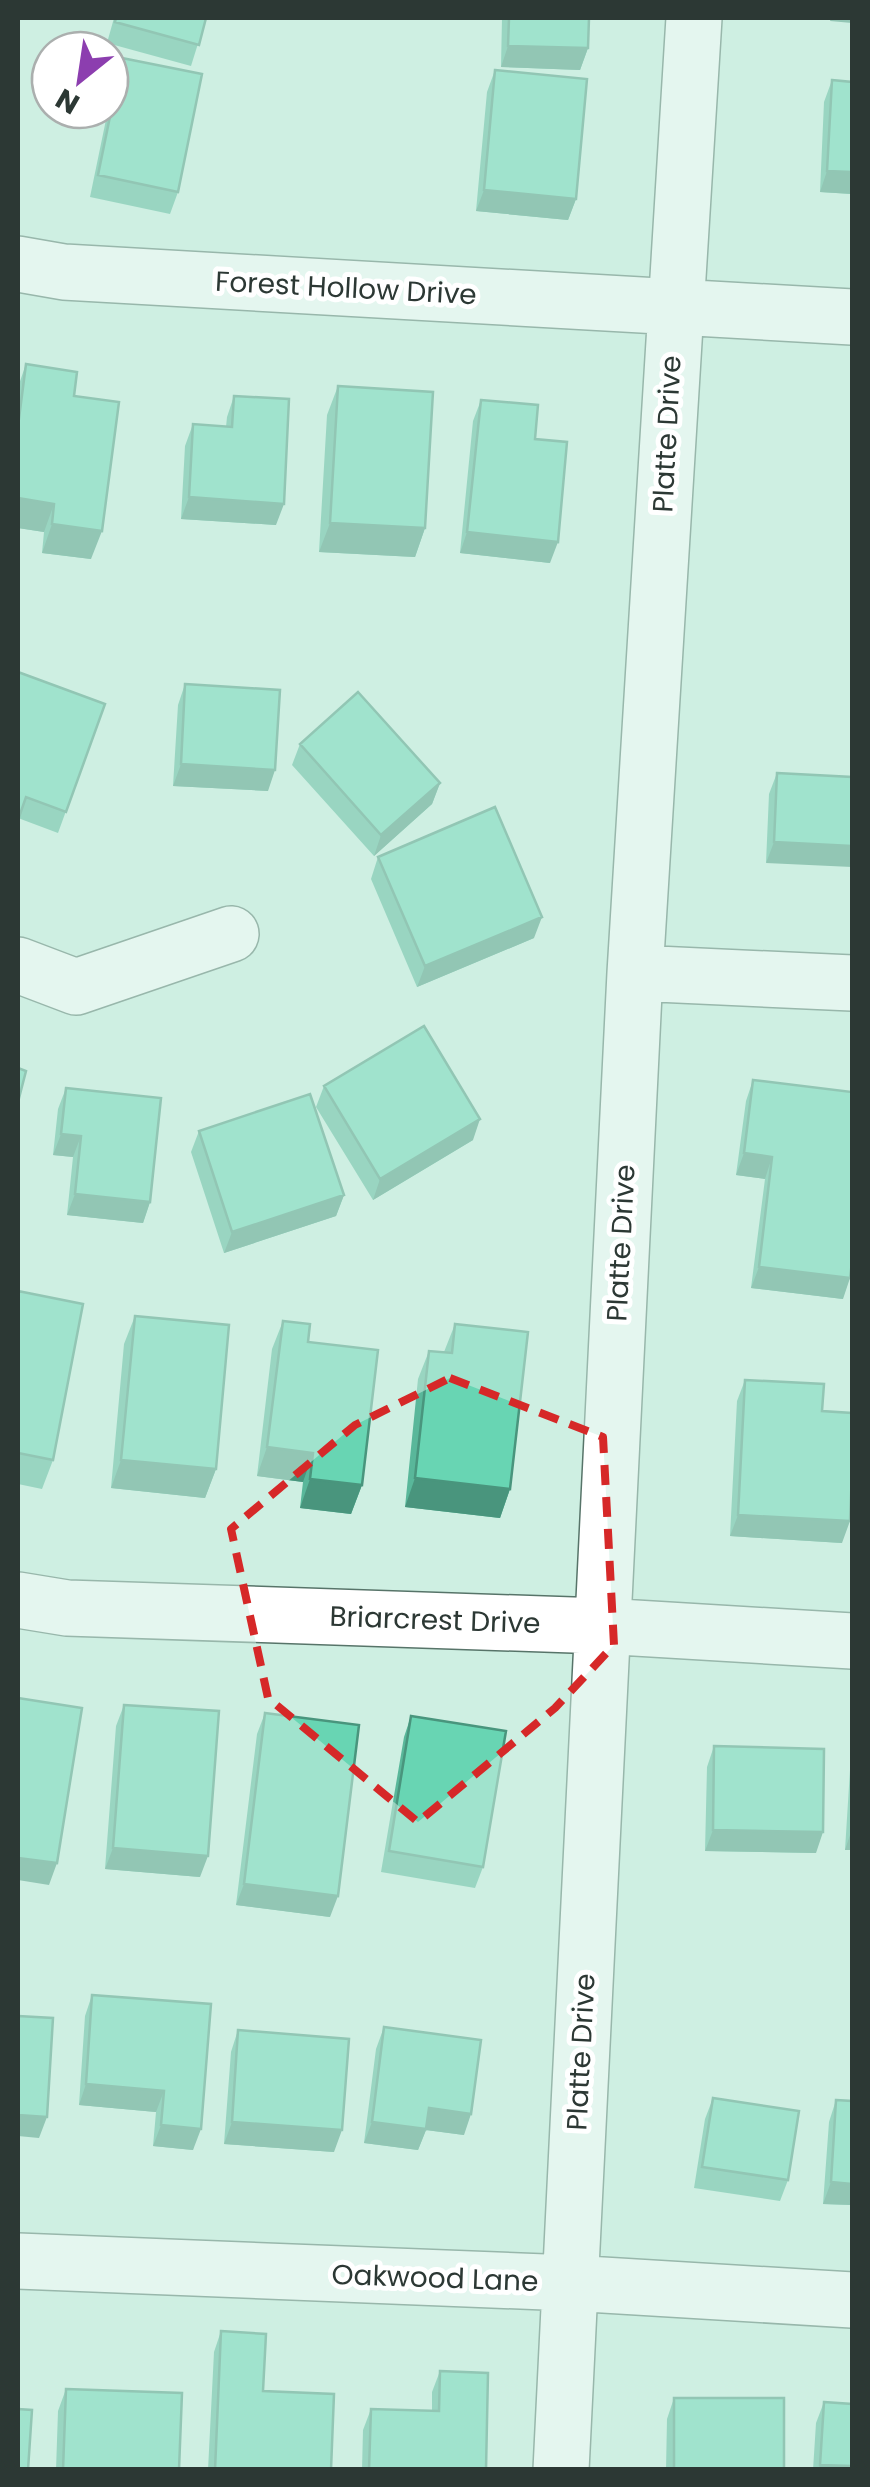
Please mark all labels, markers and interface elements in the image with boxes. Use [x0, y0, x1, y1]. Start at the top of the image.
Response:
north arrow [30, 30, 130, 130]
text: N [49, 79, 87, 123]
street label: Forest Hollow Drive [214, 262, 478, 314]
street label: Platte Drive [643, 354, 691, 514]
street label: Platte Drive [597, 1163, 645, 1323]
street label: Briarcrest Drive [329, 1597, 541, 1643]
street label: Platte Drive [557, 1972, 605, 2132]
street label: Oakwood Lane [331, 2255, 539, 2301]

